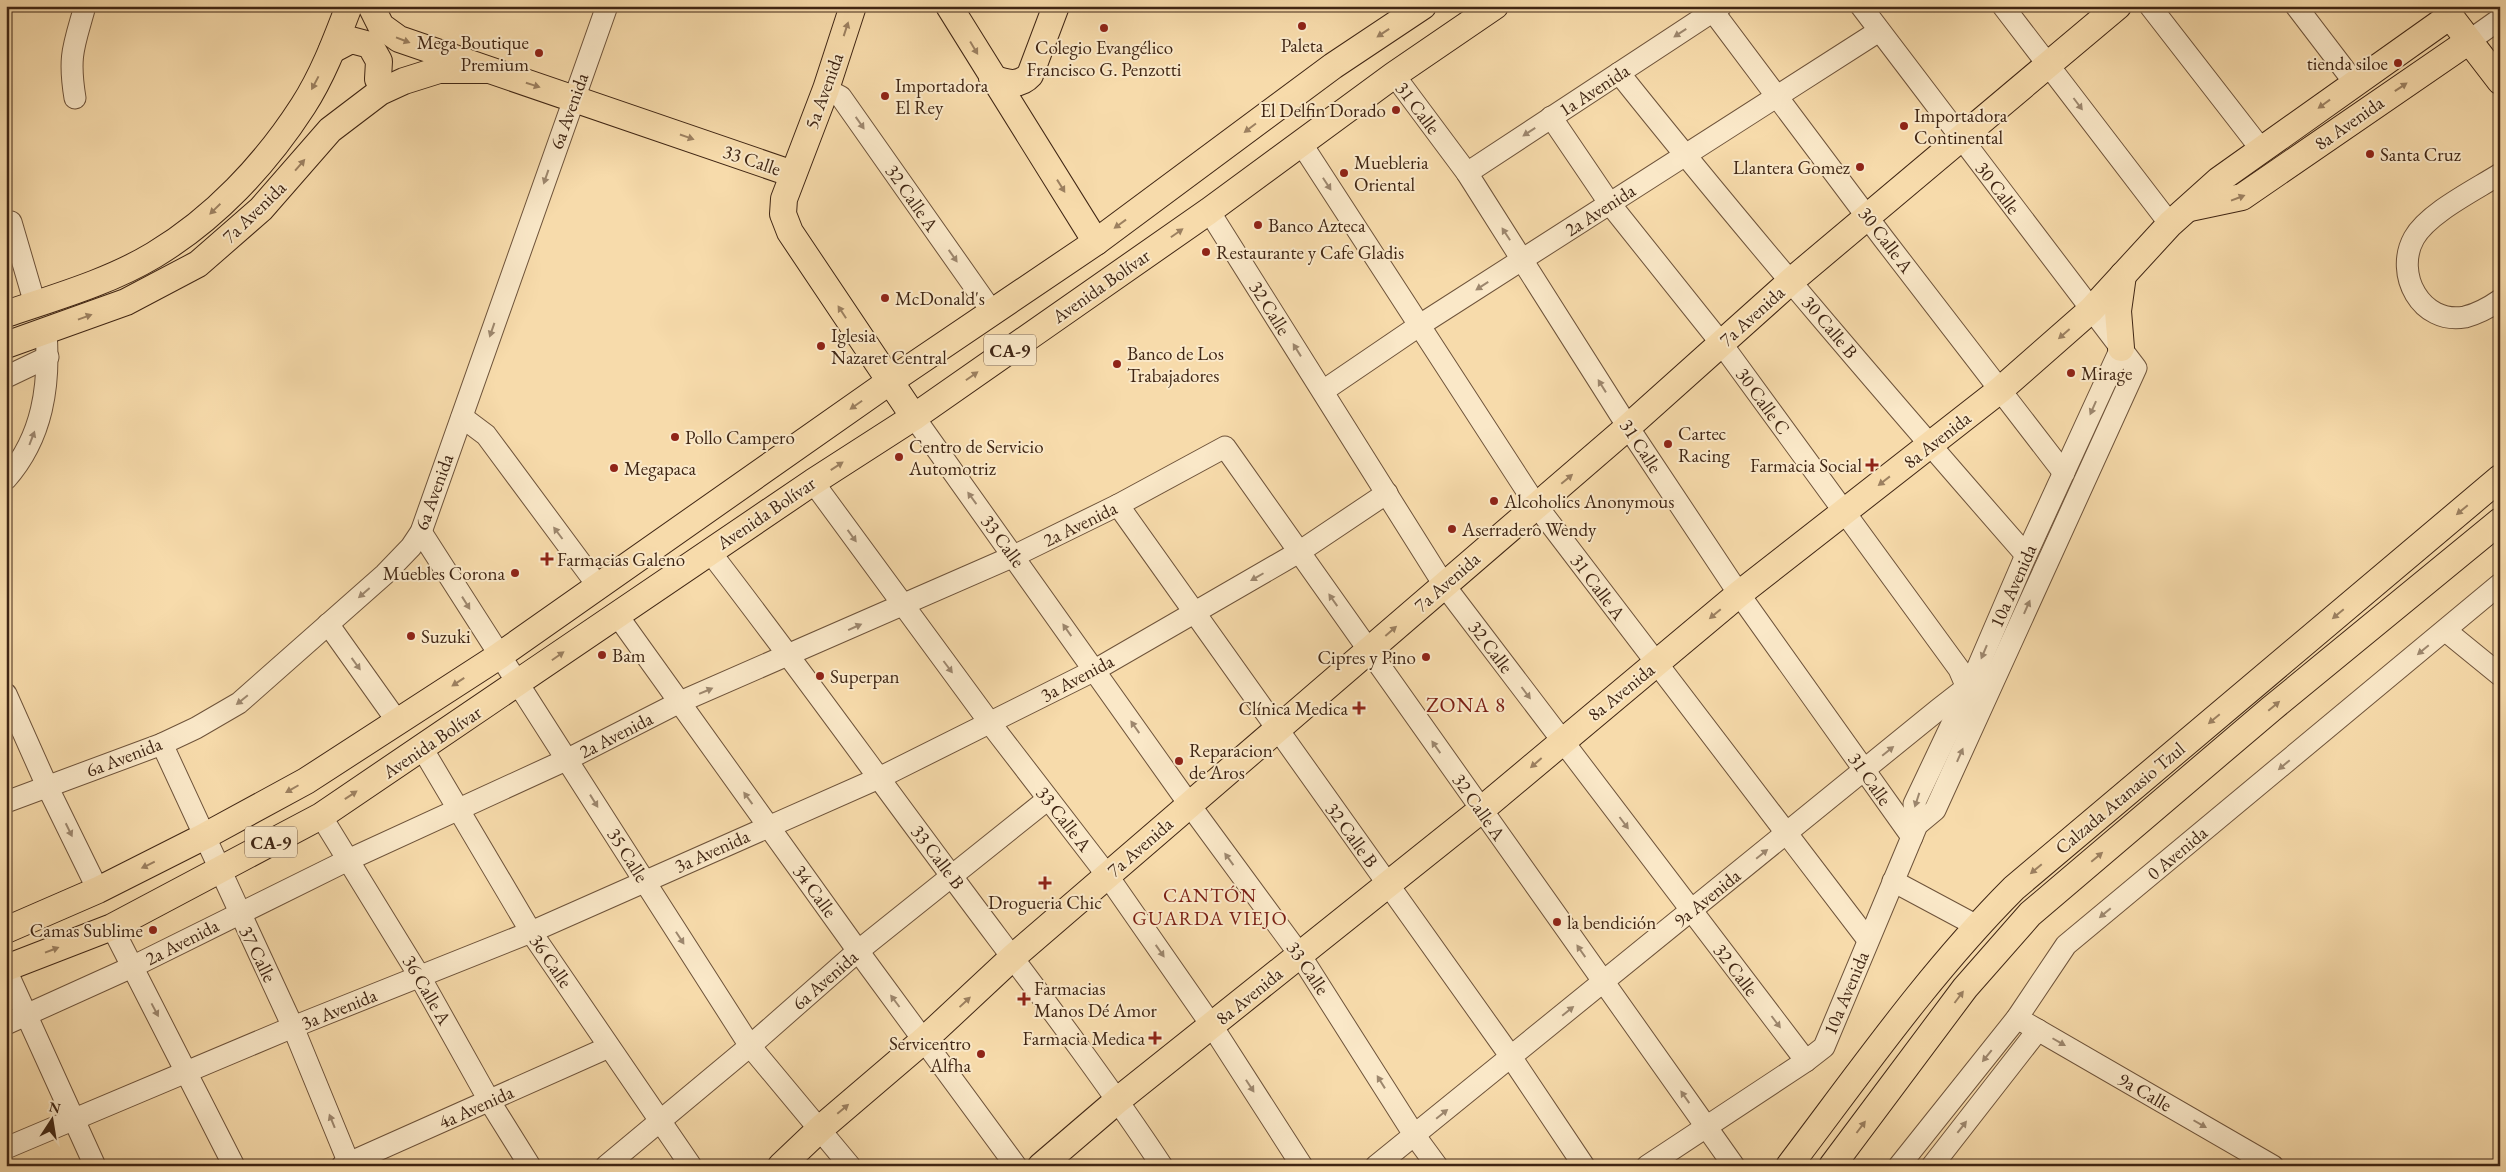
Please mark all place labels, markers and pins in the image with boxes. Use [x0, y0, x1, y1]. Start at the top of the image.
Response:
marker: Paleta [1296, 20, 1308, 32]
marker: Colegio Evangélico Francisco G. Penzotti [1098, 22, 1110, 34]
place label: Mega Boutique Premium [417, 30, 529, 77]
place label: Paleta [1281, 33, 1324, 58]
place label: Colegio Evangélico Francisco G. Penzotti [1027, 35, 1182, 82]
marker: Mega Boutique Premium [533, 47, 545, 59]
place label: tienda siloe [2307, 51, 2388, 76]
marker: tienda siloe [2392, 57, 2404, 69]
place label: Importadora El Rey [895, 73, 989, 120]
marker: Importadora El Rey [879, 90, 891, 102]
place label: El Delfin Dorado [1260, 98, 1386, 123]
place label: Importadora Continental [1914, 103, 2008, 150]
marker: El Delfin Dorado [1390, 104, 1402, 116]
marker: Importadora Continental [1898, 120, 1910, 132]
place label: Santa Cruz [2380, 142, 2462, 167]
marker: Santa Cruz [2364, 148, 2376, 160]
place label: Muebleria Oriental [1354, 150, 1429, 197]
place label: Llantera Gomez [1733, 155, 1851, 180]
marker: Llantera Gomez [1854, 161, 1866, 173]
marker: Muebleria Oriental [1338, 167, 1350, 179]
place label: Banco Azteca [1268, 213, 1366, 238]
marker: Banco Azteca [1252, 219, 1264, 231]
place label: Restaurante y Cafe Gladis [1216, 240, 1404, 265]
marker: Restaurante y Cafe Gladis [1200, 246, 1212, 258]
place label: McDonald's [895, 286, 985, 311]
marker: McDonald's [879, 292, 891, 304]
place label: Iglesia Nazaret Central [831, 323, 947, 370]
marker: Iglesia Nazaret Central [815, 340, 827, 352]
place label: Banco de Los Trabajadores [1127, 341, 1224, 388]
marker: Banco de Los Trabajadores [1111, 358, 1123, 370]
place label: Mirage [2081, 361, 2132, 386]
marker: Mirage [2065, 367, 2077, 379]
place label: Cartec Racing [1678, 421, 1731, 468]
place label: Pollo Campero [685, 425, 795, 450]
marker: Pollo Campero [669, 431, 681, 443]
place label: Centro de Servicio Automotriz [908, 434, 1044, 481]
marker: Cartec Racing [1662, 438, 1674, 450]
marker: Centro de Servicio Automotriz [893, 451, 905, 463]
place label: Farmacia Social [1750, 453, 1862, 478]
place label: Megapaca [624, 456, 697, 481]
marker: Farmacia Social [1866, 459, 1878, 471]
marker: Megapaca [608, 462, 620, 474]
place label: Alcoholics Anonymous [1503, 489, 1675, 514]
marker: Alcoholics Anonymous [1488, 495, 1500, 507]
place label: Aserradero Wendy [1461, 517, 1597, 542]
marker: Aserradero Wendy [1446, 523, 1458, 535]
place label: Farmacias Galeno [557, 547, 685, 572]
marker: Farmacias Galeno [541, 553, 553, 565]
place label: Muebles Corona [383, 561, 505, 586]
marker: Muebles Corona [509, 567, 521, 579]
place label: Suzuki [421, 624, 471, 649]
marker: Suzuki [405, 630, 417, 642]
place label: Bam [612, 643, 646, 668]
place label: Cipres y Pino [1318, 645, 1416, 670]
marker: Bam [596, 649, 608, 661]
marker: Cipres y Pino [1420, 651, 1432, 663]
place label: Superpan [830, 664, 900, 689]
marker: Superpan [814, 670, 826, 682]
place label: Clínica Medica [1239, 696, 1348, 721]
marker: Clínica Medica [1352, 701, 1366, 715]
place label: Reparacion de Aros [1189, 738, 1273, 785]
marker: Reparacion de Aros [1173, 755, 1185, 767]
marker: Drogueria Chic [1039, 877, 1051, 889]
place label: Drogueria Chic [988, 890, 1102, 915]
place label: la bendición [1567, 910, 1656, 935]
marker: la bendición [1551, 916, 1563, 928]
place label: Camas Sublime [30, 918, 143, 943]
marker: Camas Sublime [147, 924, 159, 936]
place label: Farmacias Manos Dé Amor [1034, 976, 1158, 1023]
marker: Farmacias Manos Dé Amor [1018, 993, 1030, 1005]
place label: Farmacia Medica [1023, 1026, 1145, 1051]
place label: Servicentro Alfha [889, 1031, 971, 1078]
marker: Farmacia Medica [1149, 1032, 1161, 1044]
marker: Servicentro Alfha [975, 1048, 987, 1060]

